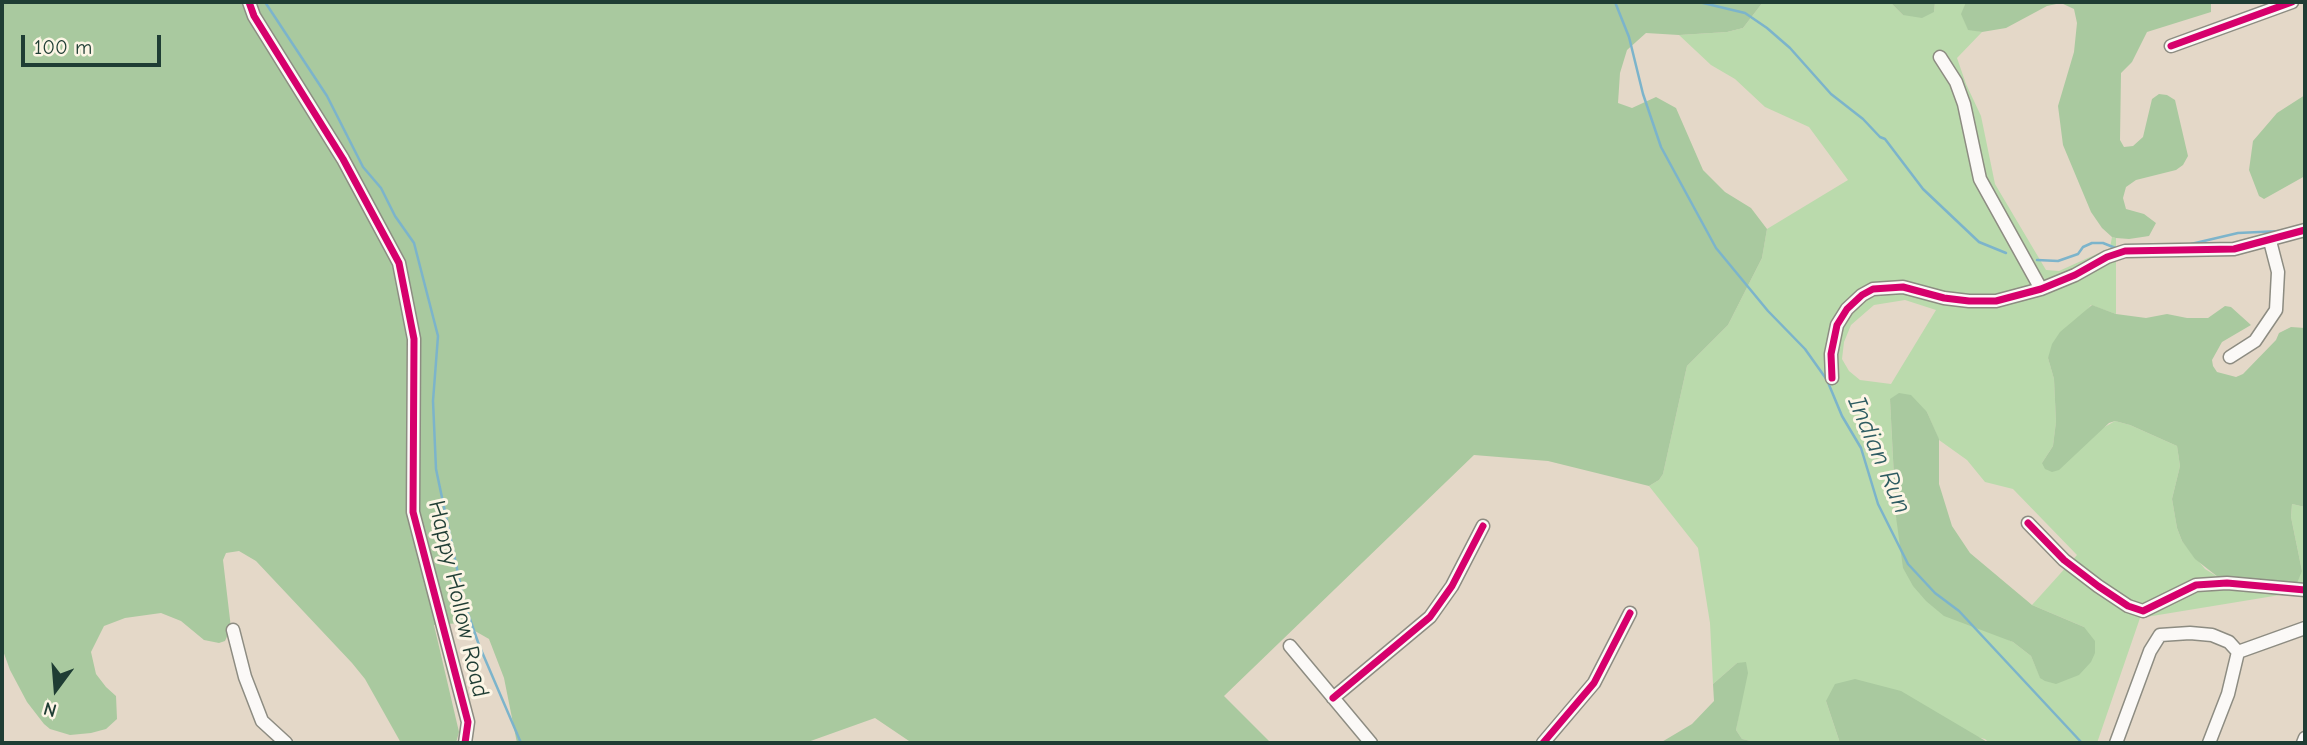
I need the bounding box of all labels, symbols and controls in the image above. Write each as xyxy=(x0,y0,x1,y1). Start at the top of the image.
scale bar xyxy=(24,21,164,65)
text: 100 m xyxy=(34,35,92,59)
water label: Indian Run xyxy=(1840,392,1918,518)
street label: Happy Hollow Road xyxy=(421,498,495,700)
north arrow xyxy=(21,654,91,724)
text: N xyxy=(41,697,59,721)

